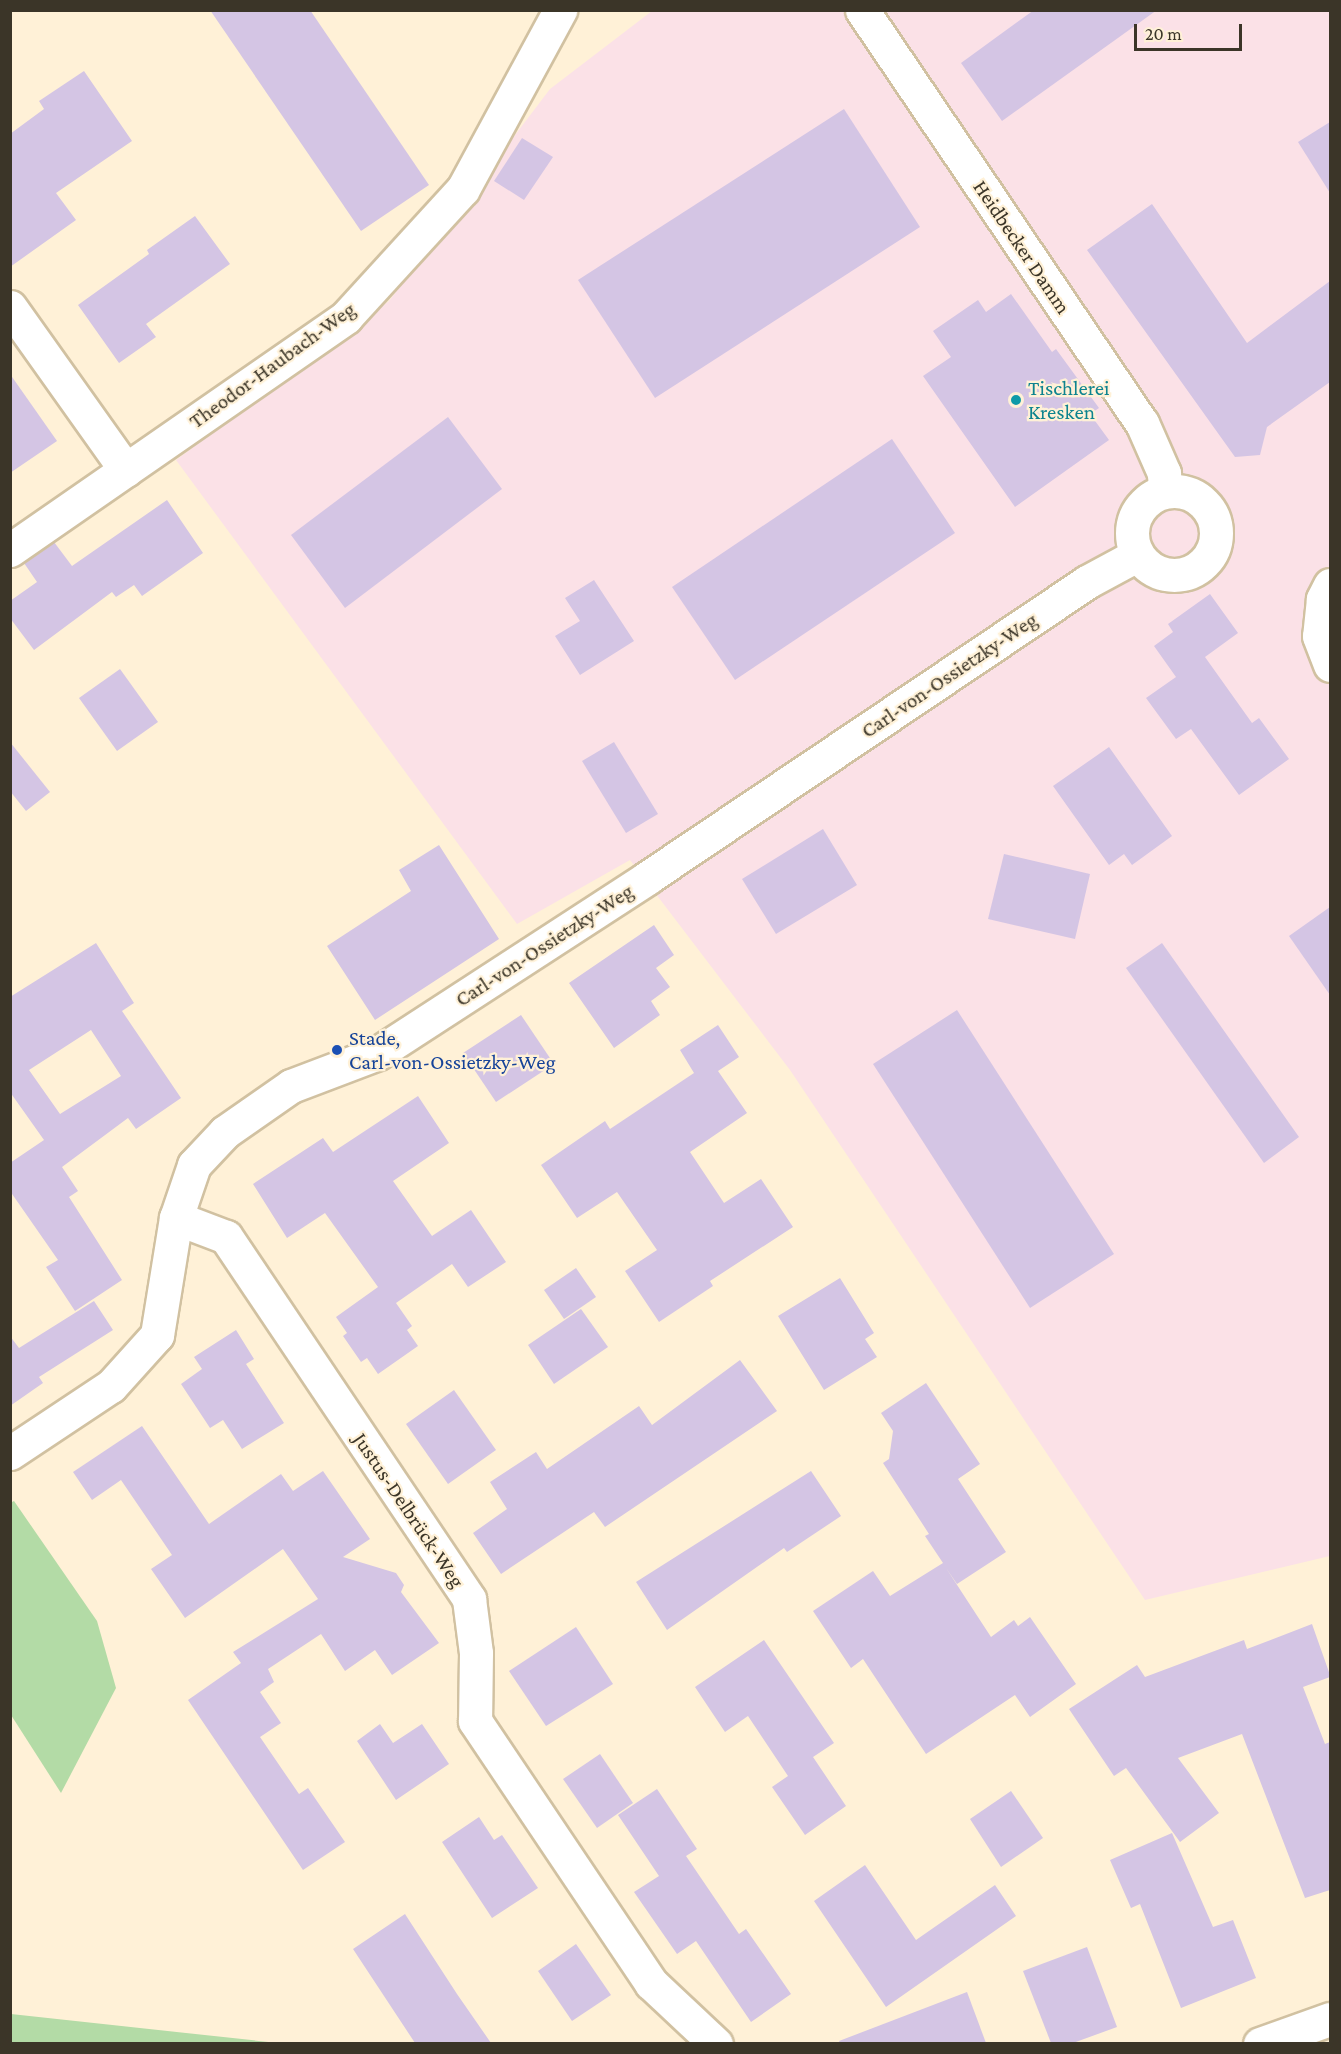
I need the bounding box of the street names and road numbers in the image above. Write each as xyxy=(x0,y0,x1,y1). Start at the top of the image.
street label: Heidbecker Damm xyxy=(968,175,1076,319)
street label: Theodor-Haubach-Weg xyxy=(184,296,360,434)
street label: Carl-von-Ossietzky-Weg xyxy=(856,607,1042,743)
street label: Carl-von-Ossietzky-Weg xyxy=(451,878,637,1012)
street label: Justus-Delbrück-Weg xyxy=(348,1428,470,1592)

